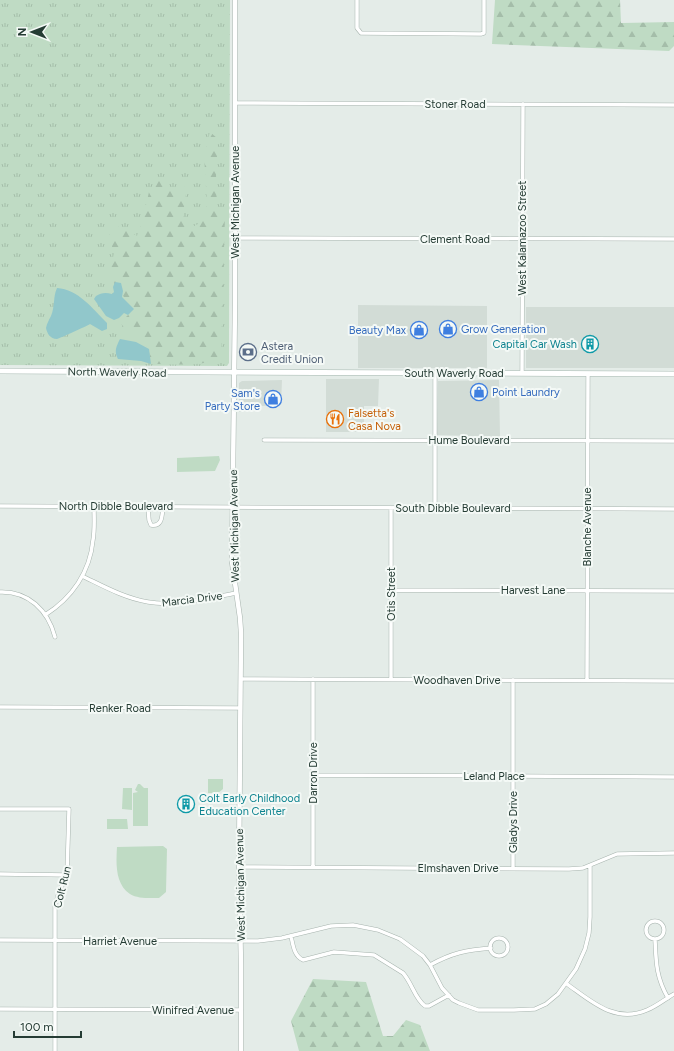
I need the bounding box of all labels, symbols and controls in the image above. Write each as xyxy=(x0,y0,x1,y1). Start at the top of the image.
north arrow xyxy=(12,12,52,52)
text: N xyxy=(16,28,29,36)
street label: Stoner Road xyxy=(424,98,486,111)
street label: West Michigan Avenue xyxy=(229,146,242,258)
street label: West Kalamazoo Street xyxy=(516,180,529,296)
street label: Clement Road xyxy=(420,233,490,246)
shop icon: Grow Generation xyxy=(438,319,458,339)
shop icon: Beauty Max xyxy=(409,320,429,340)
place label: Grow Generation xyxy=(461,323,546,336)
place label: Beauty Max xyxy=(349,324,407,337)
building icon: Capital Car Wash xyxy=(580,334,600,354)
place label: Capital Car Wash xyxy=(493,338,577,351)
place label: Astera Credit Union xyxy=(261,340,324,366)
bank icon: Astera Credit Union xyxy=(238,342,258,362)
street label: North Waverly Road xyxy=(67,365,167,380)
street label: South Waverly Road xyxy=(404,367,504,380)
shop icon: Point Laundry xyxy=(469,382,489,402)
place label: Point Laundry xyxy=(492,386,560,399)
place label: Sam's Party Store xyxy=(205,387,260,413)
shop icon: Sam's Party Store xyxy=(263,389,283,409)
place label: Falsetta's Casa Nova xyxy=(348,407,401,433)
restaurant icon: Falsetta's Casa Nova xyxy=(325,409,345,429)
street label: Hume Boulevard xyxy=(428,434,510,447)
street label: West Michigan Avenue xyxy=(227,470,242,582)
street label: Blanche Avenue xyxy=(581,488,594,566)
street label: North Dibble Boulevard xyxy=(59,500,173,513)
street label: South Dibble Boulevard xyxy=(395,502,511,515)
street label: Otis Street xyxy=(385,567,398,621)
street label: Harvest Lane xyxy=(501,584,565,597)
street label: Marcia Drive xyxy=(161,589,223,610)
street label: Woodhaven Drive xyxy=(414,674,500,687)
street label: Renker Road xyxy=(89,702,151,715)
street label: Darron Drive xyxy=(307,742,320,804)
street label: Leland Place xyxy=(463,770,525,783)
street label: Gladys Drive xyxy=(507,791,520,853)
place label: Colt Early Childhood Education Center xyxy=(199,792,300,818)
building icon: Colt Early Childhood Education Center xyxy=(176,794,196,814)
street label: West Michigan Avenue xyxy=(233,829,248,941)
street label: Elmshaven Drive xyxy=(418,862,498,875)
street label: Colt Run xyxy=(51,865,74,909)
street label: Harriet Avenue xyxy=(83,935,157,948)
street label: Winifred Avenue xyxy=(152,1004,234,1017)
scale bar xyxy=(14,1013,81,1039)
text: 100 m xyxy=(20,1020,54,1034)

